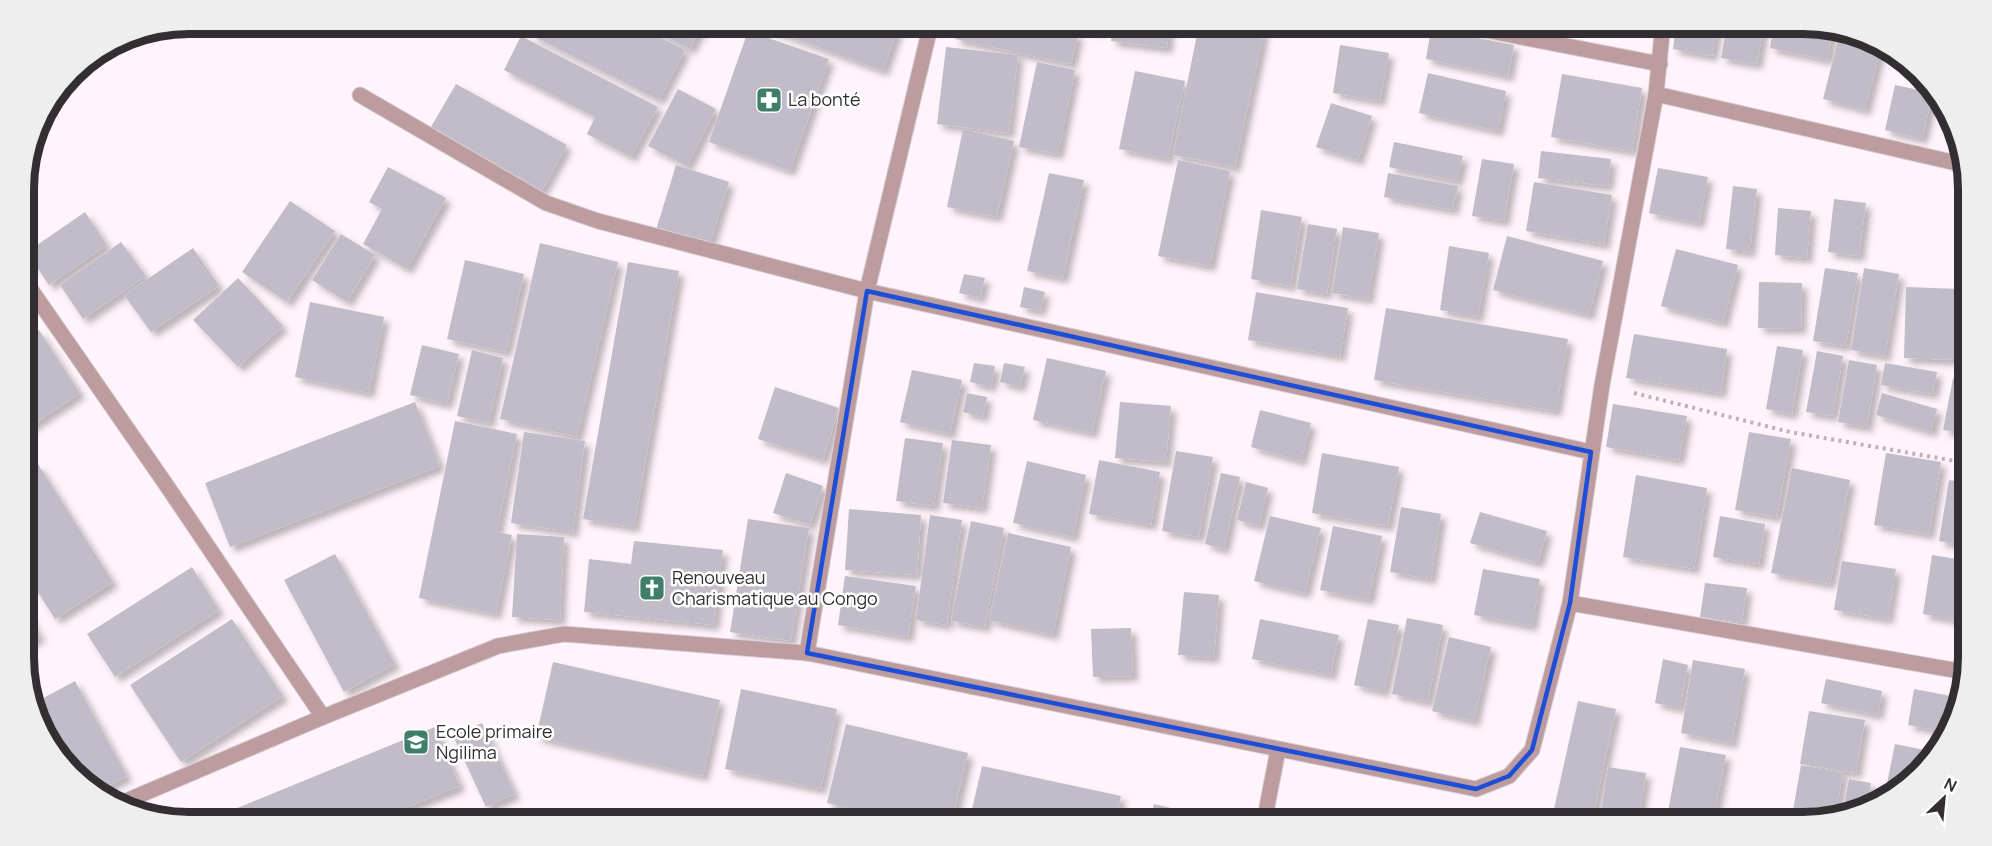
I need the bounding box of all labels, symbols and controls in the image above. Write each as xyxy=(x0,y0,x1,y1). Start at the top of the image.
pharmacy icon: La bonté xyxy=(754,85,784,115)
place label: La bonté xyxy=(788,87,861,111)
place label: Renouveau Charismatique au Congo xyxy=(672,565,878,610)
church icon: Renouveau Charismatique au Congo xyxy=(637,573,667,603)
place label: Ecole primaire Ngilima xyxy=(436,719,553,764)
school or university icon: Ecole primaire Ngilima xyxy=(401,727,431,757)
north arrow xyxy=(1914,768,1974,828)
text: N xyxy=(1941,772,1961,797)

